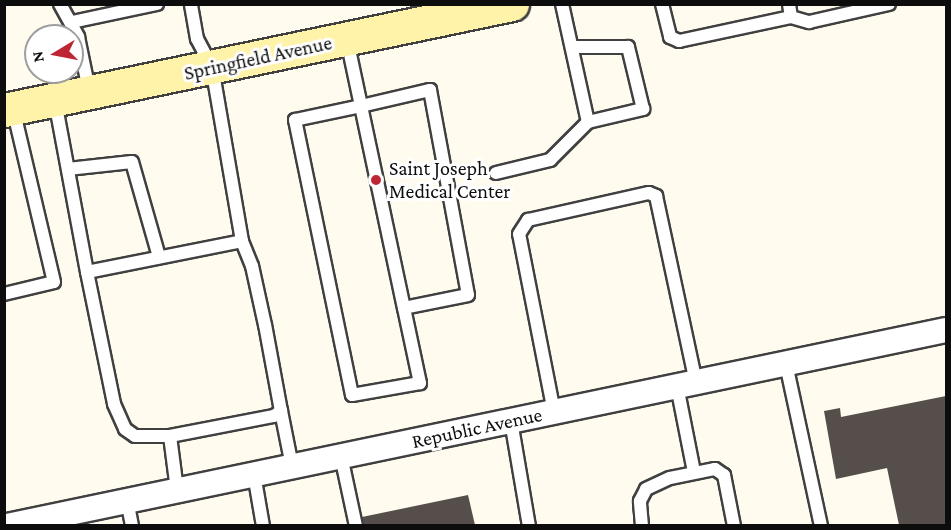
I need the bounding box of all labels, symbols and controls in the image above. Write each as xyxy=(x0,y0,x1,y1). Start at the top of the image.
north arrow xyxy=(24,24,84,84)
street label: Springfield Avenue xyxy=(182,31,334,85)
text: N xyxy=(28,50,47,64)
place label: Saint Joseph Medical Center xyxy=(389,156,510,203)
marker: Saint Joseph Medical Center xyxy=(367,171,385,189)
street label: Republic Avenue xyxy=(410,402,544,454)

